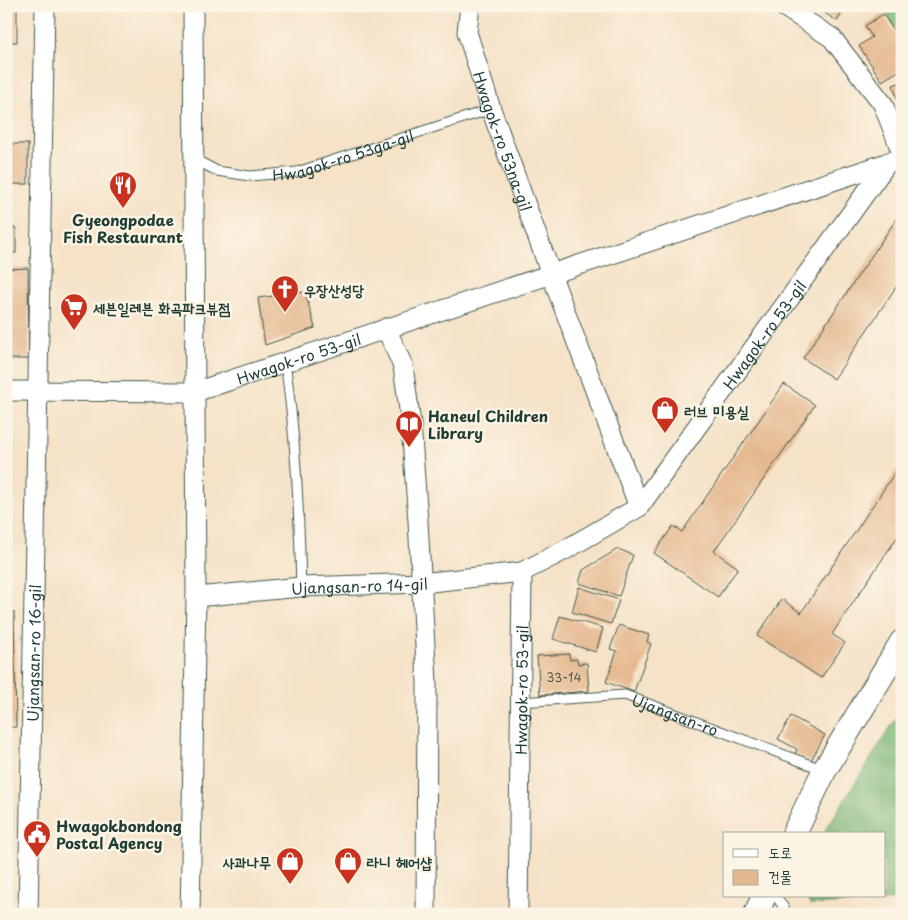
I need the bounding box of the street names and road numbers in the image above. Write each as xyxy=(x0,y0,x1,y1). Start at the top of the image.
street label: Hwagok-ro 53na-gil xyxy=(468,68,539,214)
street label: Hwagok-ro 53ga-gil xyxy=(271,123,417,186)
street label: Hwagok-ro 53-gil xyxy=(716,275,811,394)
street label: Hwagok-ro 53-gil xyxy=(233,326,364,389)
street label: Ujangsan-ro 14-gil xyxy=(290,571,429,599)
street label: Ujangsan-ro 16-gil xyxy=(20,584,46,722)
street label: Hwagok-ro 53-gil xyxy=(508,625,533,755)
street label: Ujangsan-ro xyxy=(629,687,722,741)

